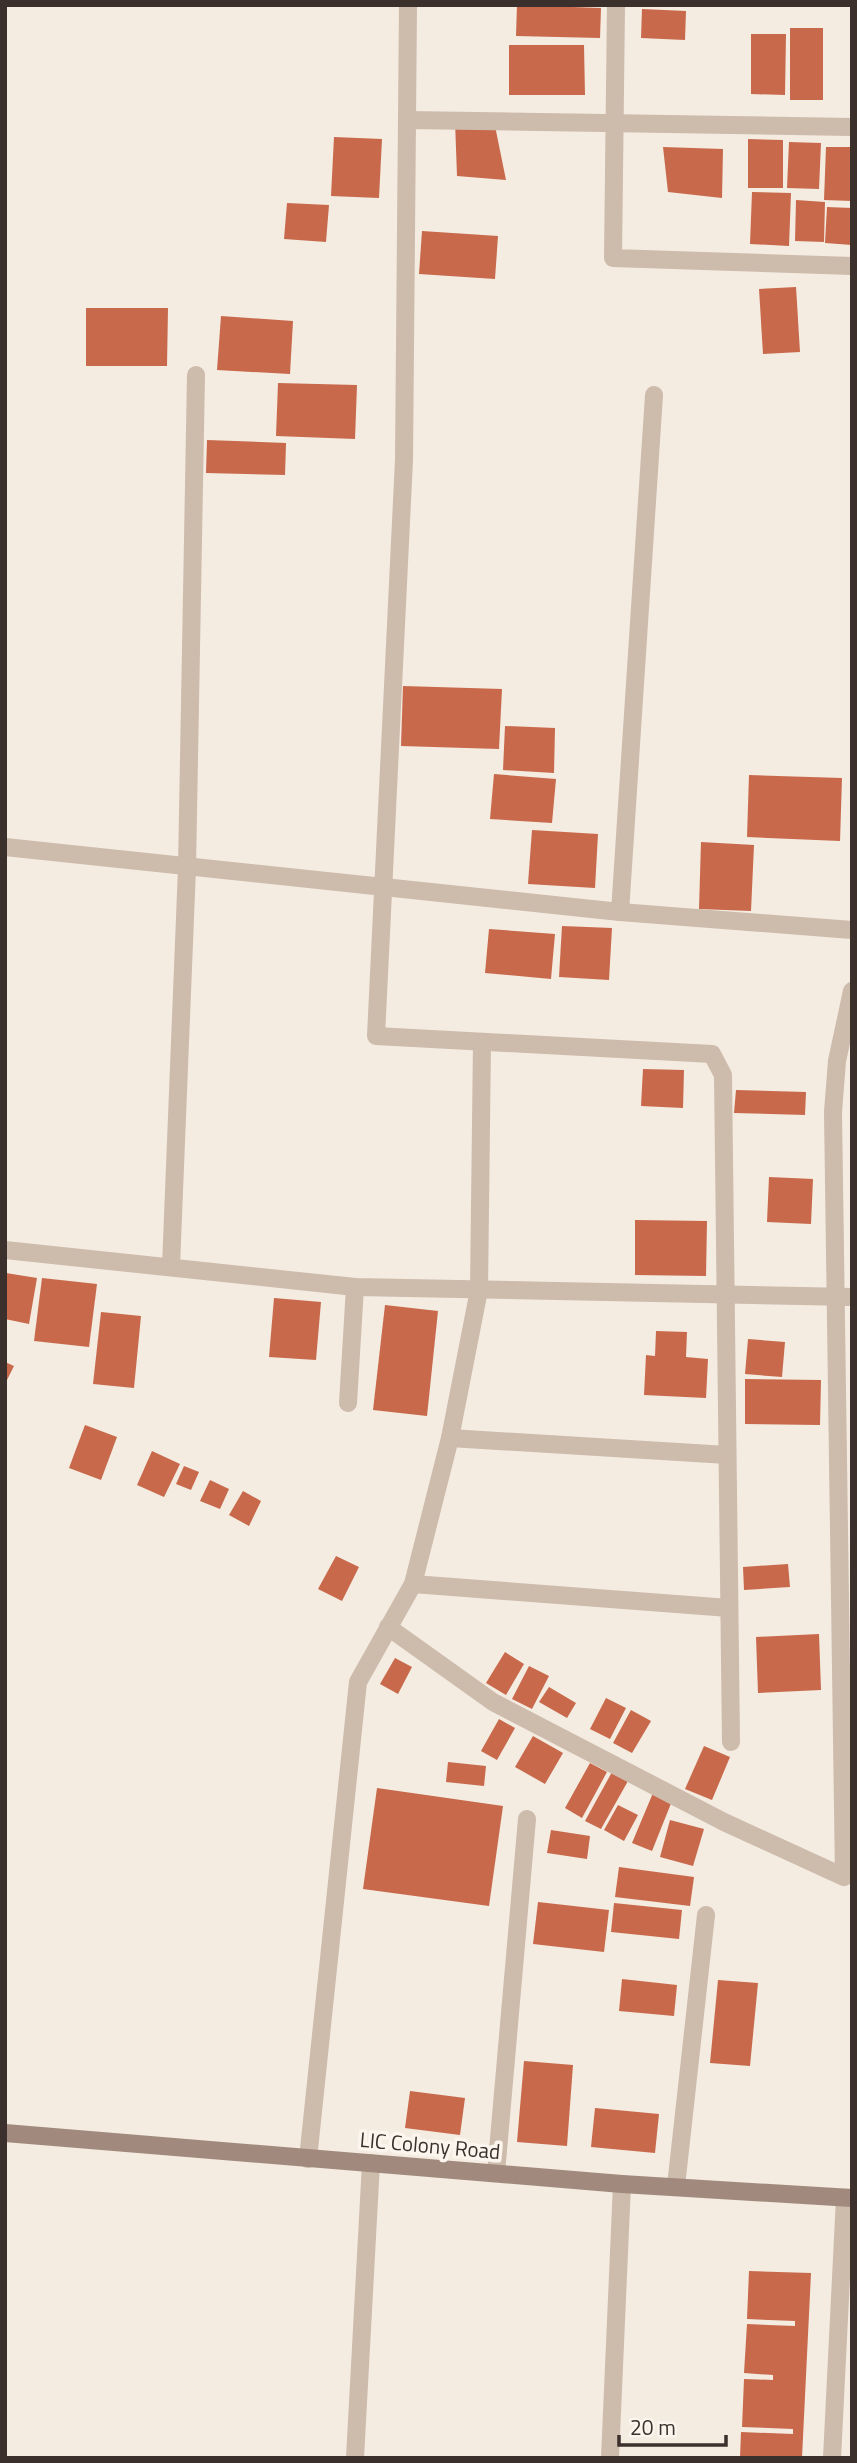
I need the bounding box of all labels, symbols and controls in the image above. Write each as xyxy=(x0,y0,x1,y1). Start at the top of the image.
street label: LIC Colony Road xyxy=(358,2123,502,2167)
scale bar xyxy=(619,2404,726,2448)
text: 20 m xyxy=(630,2411,676,2443)

